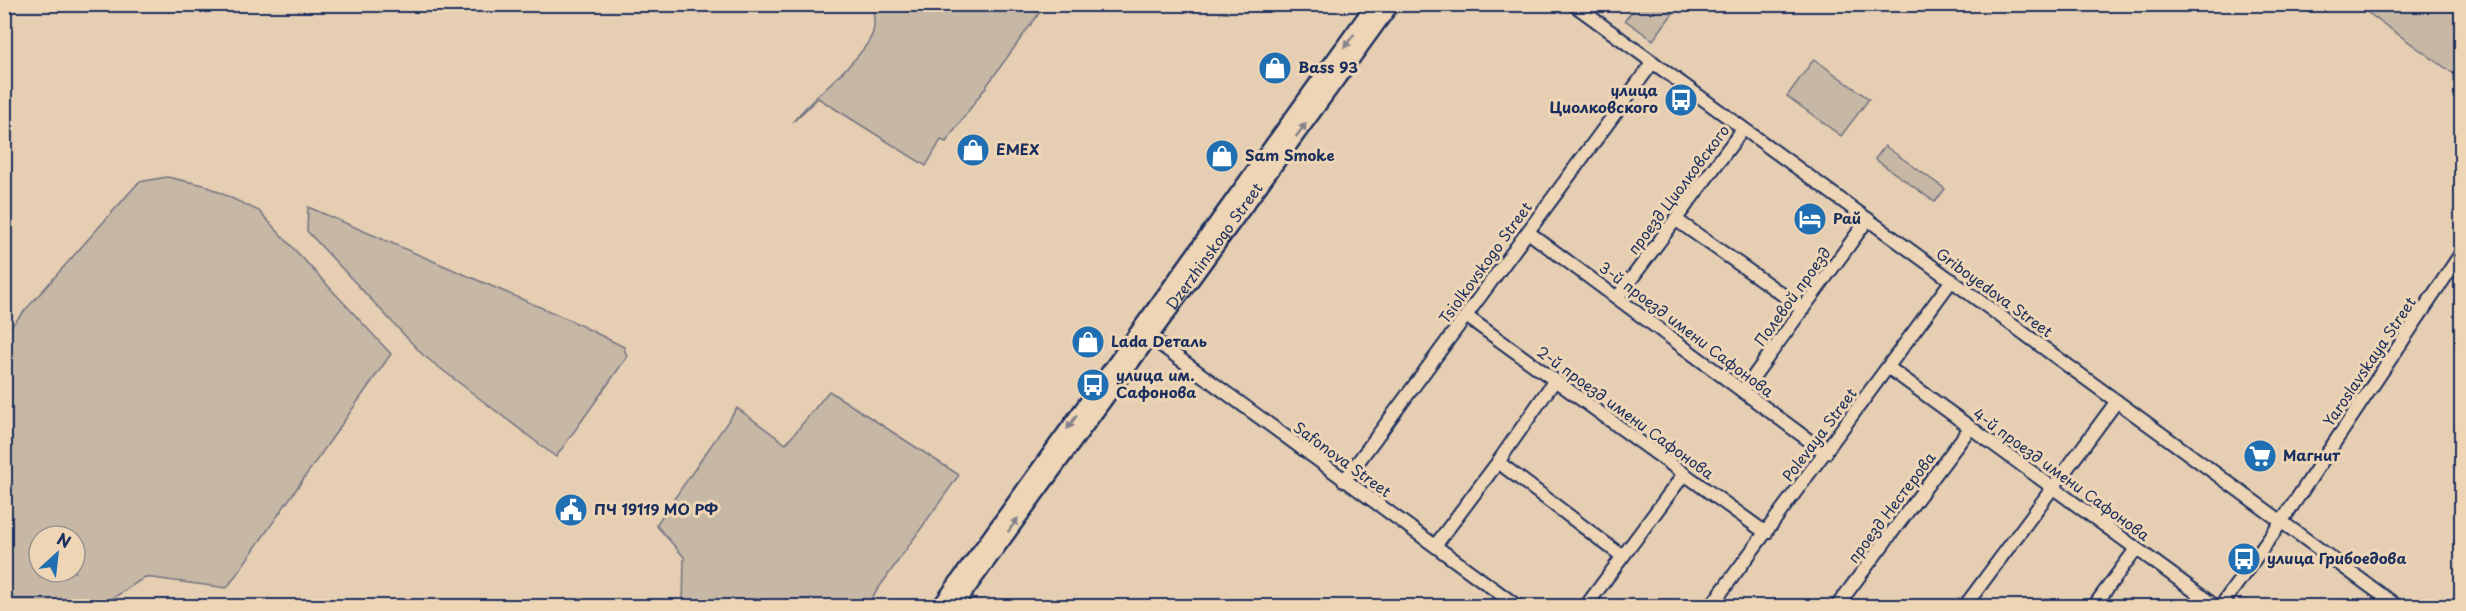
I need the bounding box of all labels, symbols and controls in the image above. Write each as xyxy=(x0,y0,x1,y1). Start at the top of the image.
one-way arrow xyxy=(1343,33,1355,49)
shop icon: Bass 93 xyxy=(1257,50,1293,86)
place label: Bass 93 xyxy=(1298,55,1358,78)
place label: улица Циолковского xyxy=(1549,78,1659,118)
bus stop icon: улица Циолковского xyxy=(1663,82,1699,118)
street label: проезд Циолковского xyxy=(1621,119,1734,259)
one-way arrow xyxy=(1294,122,1306,137)
shop icon: EMEX xyxy=(955,132,991,168)
place label: EMEX xyxy=(996,137,1040,160)
shop icon: Sam Smoke xyxy=(1204,138,1240,174)
place label: Sam Smoke xyxy=(1245,143,1335,166)
street label: Dzerzhinskogo Street xyxy=(1160,177,1268,314)
street label: Tsiolkovskogo Street xyxy=(1433,197,1537,328)
hotel icon: Рай xyxy=(1792,201,1828,237)
place label: Рай xyxy=(1833,206,1861,229)
street label: Griboyedova Street xyxy=(1932,241,2058,342)
street label: Полевой проезд xyxy=(1748,242,1836,350)
street label: 3-й проезд имени Сафонова xyxy=(1595,255,1780,403)
street label: Yaroslavskaya Street xyxy=(2317,292,2421,431)
shop icon: Lada Dеталь xyxy=(1070,324,1106,360)
place label: Lada Dеталь xyxy=(1111,329,1207,352)
street label: 2-й проезд имени Сафонова xyxy=(1533,340,1720,484)
place label: улица им. Сафонова xyxy=(1116,363,1196,403)
bus stop icon: улица им. Сафонова xyxy=(1075,367,1111,403)
street label: Polevaya Street xyxy=(1776,382,1862,486)
street label: 4-й проезд имени Сафонова xyxy=(1969,402,2155,546)
one-way arrow xyxy=(1066,414,1078,430)
street label: Safonova Street xyxy=(1289,415,1397,502)
supermarket icon: Магнит xyxy=(2242,438,2278,474)
place label: Магнит xyxy=(2283,443,2341,466)
street label: проезд Нестерова xyxy=(1841,446,1941,567)
public building icon: ПЧ 19119 МО РФ xyxy=(553,492,589,528)
place label: ПЧ 19119 МО РФ xyxy=(594,497,718,520)
one-way arrow xyxy=(1007,518,1019,534)
north arrow xyxy=(27,524,87,584)
text: N xyxy=(53,526,75,553)
bus stop icon: улица Грибоедова xyxy=(2226,541,2262,577)
place label: улица Грибоедова xyxy=(2267,546,2407,569)

